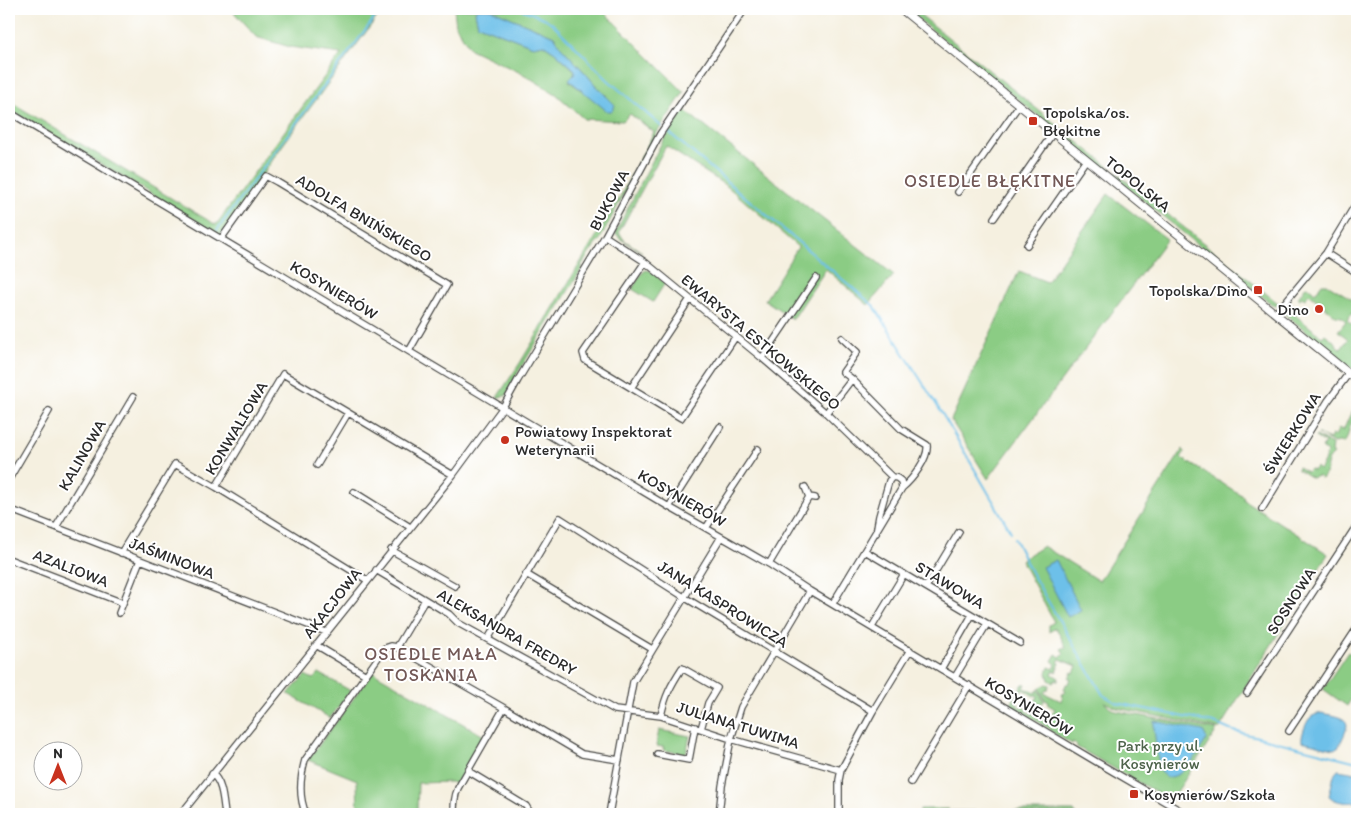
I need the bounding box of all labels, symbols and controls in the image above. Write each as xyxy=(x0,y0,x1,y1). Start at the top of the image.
place label: Topolska/os. Błękitne xyxy=(1043,103,1130,140)
marker: Topolska/os. Błękitne xyxy=(1027,115,1039,127)
street label: TOPOLSKA xyxy=(1102,152,1174,216)
street label: BUKOWA xyxy=(585,166,633,234)
street label: ADOLFA BNIŃSKIEGO xyxy=(293,170,435,266)
district label: OSIEDLE BŁĘKITNE xyxy=(904,170,1076,192)
street label: KOSYNIERÓW xyxy=(287,256,381,324)
street label: EWARYSTA ESTKOWSKIEGO xyxy=(678,270,844,414)
place label: Topolska/Dino xyxy=(1149,281,1248,300)
marker: Topolska/Dino xyxy=(1252,284,1264,296)
place label: Dino xyxy=(1277,300,1309,319)
marker: Dino xyxy=(1313,303,1325,315)
street label: KONWALIOWA xyxy=(201,378,271,478)
street label: ŚWIERKOWA xyxy=(1259,388,1325,478)
street label: KALINOWA xyxy=(54,416,110,494)
place label: Powiatowy Inspektorat Weterynarii xyxy=(515,422,672,459)
marker: Powiatowy Inspektorat Weterynarii xyxy=(499,434,511,446)
street label: KOSYNIERÓW xyxy=(635,465,730,531)
street label: JAŚMINOWA xyxy=(127,533,217,583)
street label: AZALIOWA xyxy=(31,545,111,591)
street label: JANA KASPROWICZA xyxy=(654,556,792,652)
street label: STAWOWA xyxy=(912,557,988,613)
street label: AKACJOWA xyxy=(299,564,365,642)
street label: SOSNOWA xyxy=(1262,564,1320,638)
street label: ALEKSANDRA FREDRY xyxy=(434,584,580,680)
district label: OSIEDLE MAŁA TOSKANIA xyxy=(364,643,498,686)
street label: KOSYNIERÓW xyxy=(982,672,1076,740)
street label: JULIANA TUWIMA xyxy=(674,697,802,753)
park label: Park przy ul. Kosynierów xyxy=(1117,736,1203,773)
north arrow xyxy=(32,740,82,790)
text: N xyxy=(53,745,63,762)
place label: Kosynierów/Szkoła xyxy=(1144,785,1275,804)
marker: Kosynierów/Szkoła xyxy=(1128,788,1140,800)

